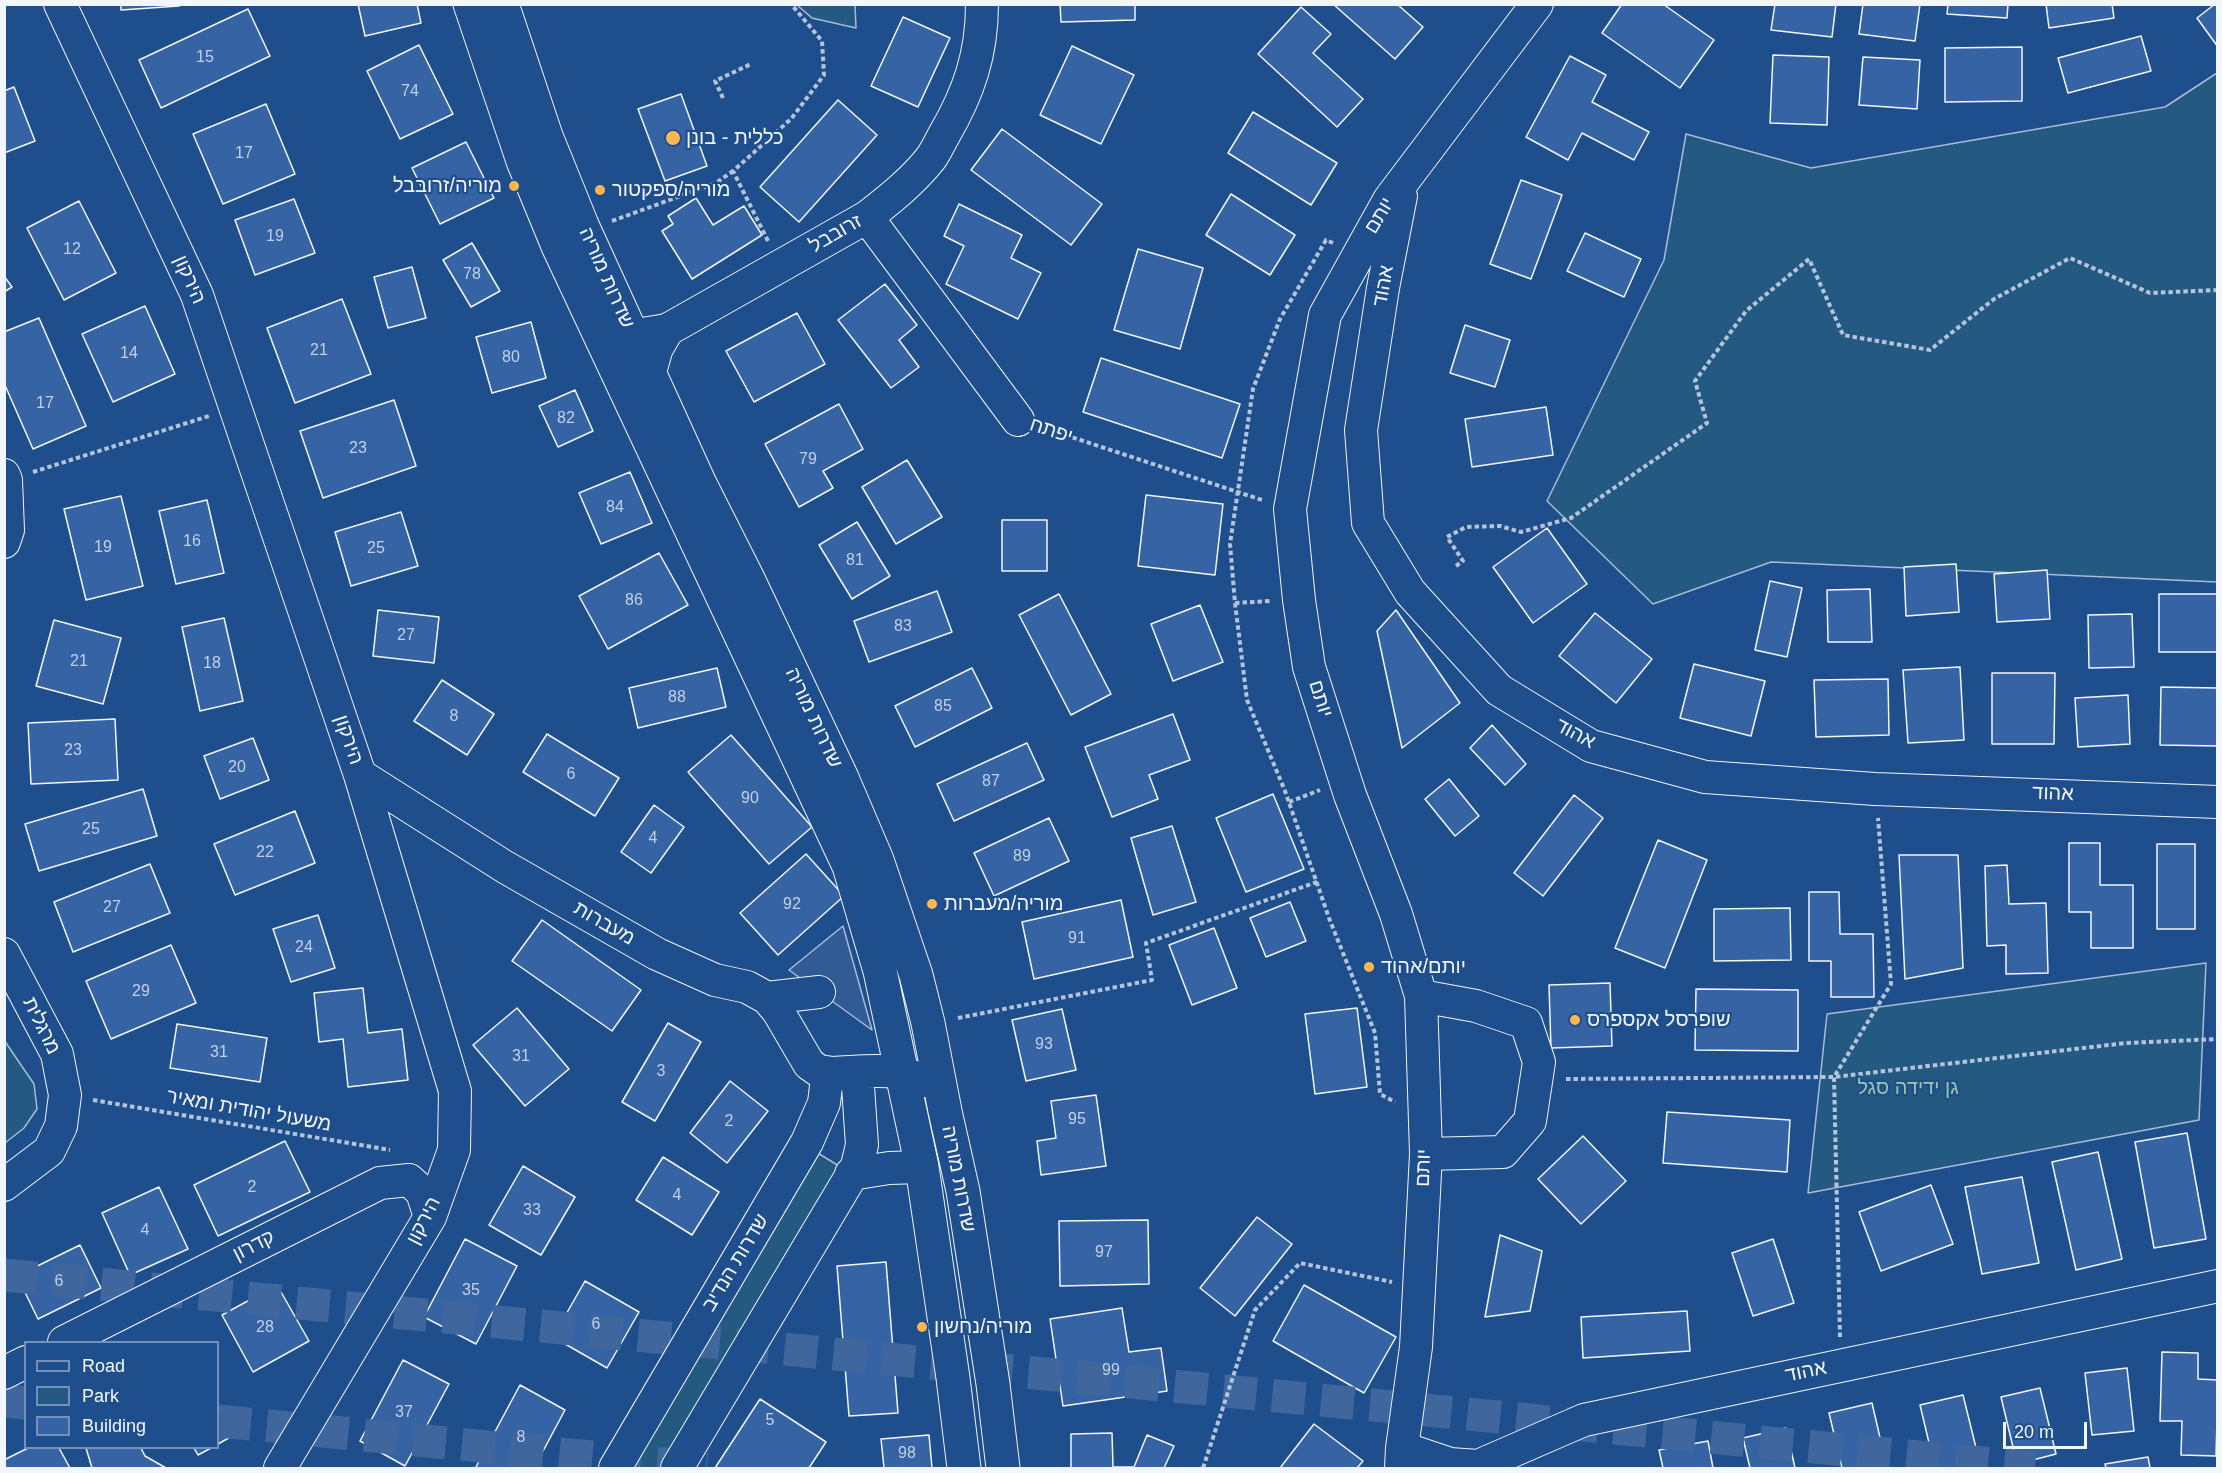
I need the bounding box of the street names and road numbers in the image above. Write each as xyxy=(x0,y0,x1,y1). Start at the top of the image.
street label: יותם xyxy=(1360,194,1400,238)
street label: זרובבל xyxy=(806,209,866,259)
street label: שדרות מוריה xyxy=(573,224,639,332)
street label: הירקון xyxy=(168,252,210,308)
street label: אהוד xyxy=(1369,263,1399,309)
street label: יפתח xyxy=(1026,413,1076,449)
street label: שדרות מוריה xyxy=(779,664,847,772)
street label: יותם xyxy=(1303,677,1337,721)
street label: הירקון xyxy=(328,712,368,768)
street label: אהוד xyxy=(1551,714,1599,754)
street label: אהוד xyxy=(2032,781,2074,807)
street label: מעברות xyxy=(569,897,639,951)
street label: מרגלית xyxy=(17,993,65,1059)
street label: משעול יהודית ומאיר xyxy=(165,1085,333,1137)
street label: שדרות מוריה xyxy=(936,1124,980,1234)
street label: יותם xyxy=(1411,1149,1437,1187)
street label: הירקון xyxy=(402,1193,446,1249)
street label: שדרות הנדיב xyxy=(698,1210,774,1316)
street label: קדרון xyxy=(229,1225,279,1267)
street label: אהוד xyxy=(1783,1356,1829,1388)

